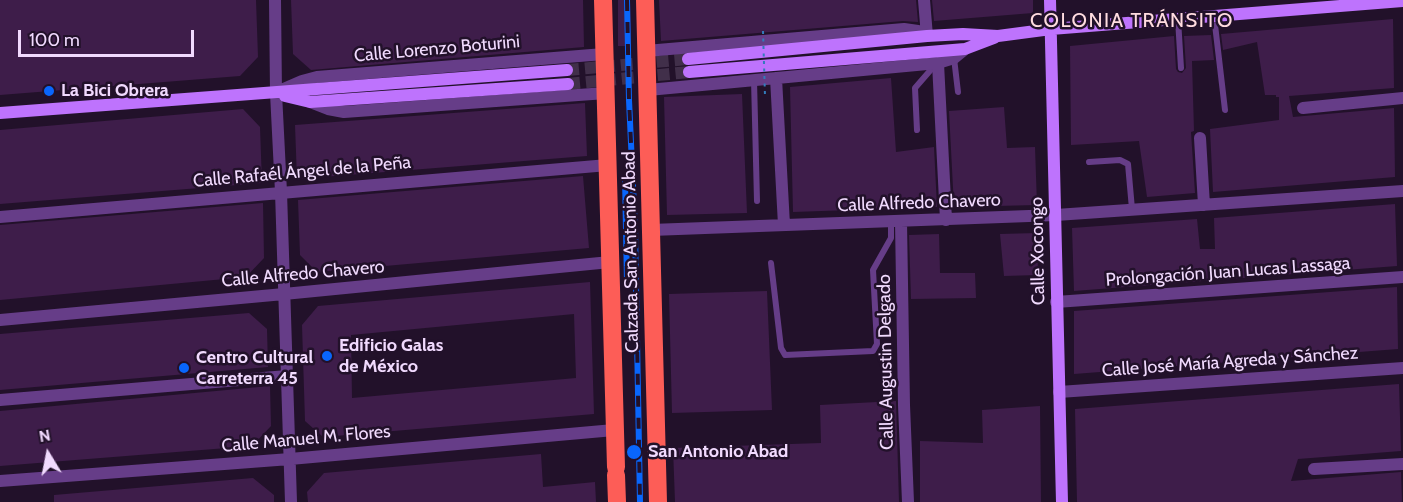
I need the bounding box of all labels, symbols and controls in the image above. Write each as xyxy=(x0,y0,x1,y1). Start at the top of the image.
district label: COLONIA TRÁNSITO xyxy=(1030,9,1234,33)
scale bar xyxy=(21,18,196,56)
text: 100 m xyxy=(29,29,80,51)
street label: Calle Lorenzo Boturini xyxy=(353,31,521,67)
place label: La Bici Obrera xyxy=(61,80,169,102)
marker: La Bici Obrera xyxy=(42,84,56,98)
street label: Calzada San Antonio Abad xyxy=(618,151,644,353)
street label: Calle Rafaél Ángel de la Peña xyxy=(192,152,412,192)
street label: Calle Alfredo Chavero xyxy=(837,189,1001,217)
street label: Calle Xocongo xyxy=(1026,197,1050,305)
street label: Prolongación Juan Lucas Lassaga xyxy=(1105,253,1351,291)
street label: Calle Alfredo Chavero xyxy=(221,256,385,292)
street label: Calle Augustin Delgado xyxy=(874,274,898,450)
place label: Edificio Galas de México xyxy=(339,335,443,378)
street label: Calle José María Agreda y Sánchez xyxy=(1101,342,1359,382)
place label: Centro Cultural Carreterra 45 xyxy=(196,347,313,389)
marker: Edificio Galas de México xyxy=(320,349,334,363)
marker: Centro Cultural Carreterra 45 xyxy=(177,361,191,375)
street label: Calle Manuel M. Flores xyxy=(221,421,391,457)
north arrow xyxy=(18,424,78,484)
text: N xyxy=(38,425,52,446)
place label: San Antonio Abad xyxy=(648,441,788,463)
marker: San Antonio Abad xyxy=(625,443,643,461)

